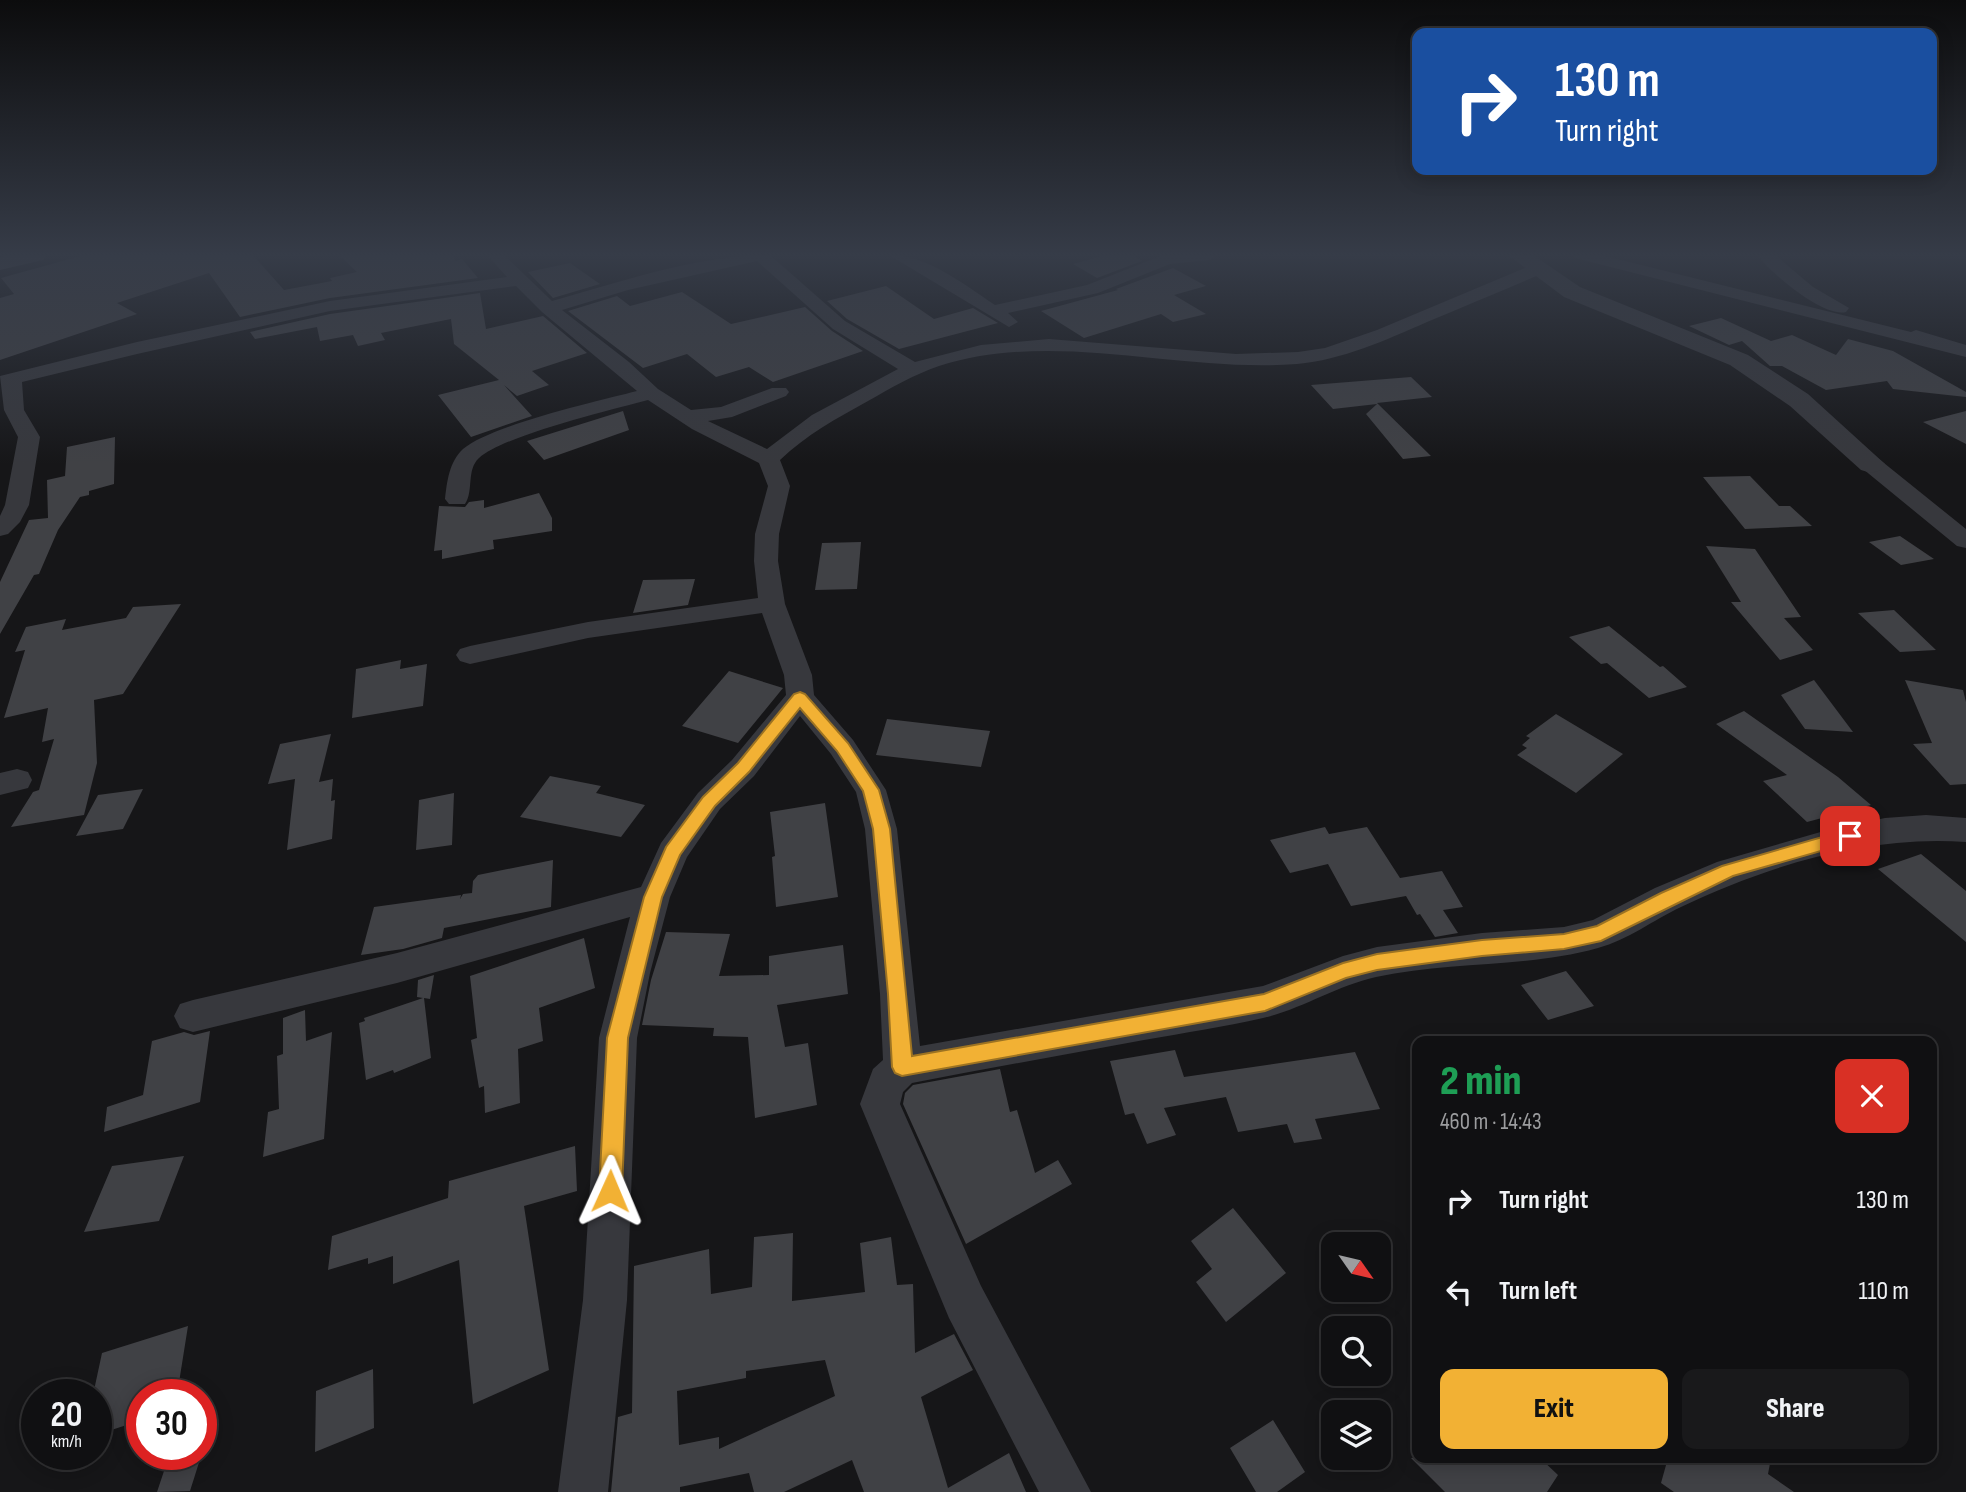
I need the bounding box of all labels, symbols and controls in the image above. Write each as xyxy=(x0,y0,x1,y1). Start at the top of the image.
text: 130 m xyxy=(1555,52,1660,111)
icon: right xyxy=(1440,56,1531,147)
text: Turn right xyxy=(1555,112,1659,151)
pin xyxy=(1820,806,1880,866)
icon: arrive xyxy=(1831,817,1869,855)
text: 2 min xyxy=(1440,1056,1521,1107)
button: close xyxy=(1835,1059,1909,1133)
text: 460 m · 14:43 xyxy=(1440,1108,1542,1136)
position arrow xyxy=(573,1154,647,1228)
icon: right xyxy=(1440,1182,1478,1220)
text: Turn right xyxy=(1499,1185,1588,1216)
text: 130 m xyxy=(1857,1185,1909,1216)
north arrow xyxy=(1321,1232,1391,1302)
map controls xyxy=(1321,1232,1391,1470)
icon: left xyxy=(1440,1273,1478,1311)
text: Turn left xyxy=(1499,1276,1577,1307)
text: 110 m xyxy=(1858,1276,1909,1307)
button: search xyxy=(1321,1316,1391,1386)
button: Exit xyxy=(1440,1369,1668,1449)
button: Share xyxy=(1682,1369,1909,1449)
speed limit sign: 30 xyxy=(126,1379,217,1470)
text: 20 xyxy=(51,1394,83,1437)
button: layers xyxy=(1321,1400,1391,1470)
text: km/h xyxy=(51,1431,82,1452)

